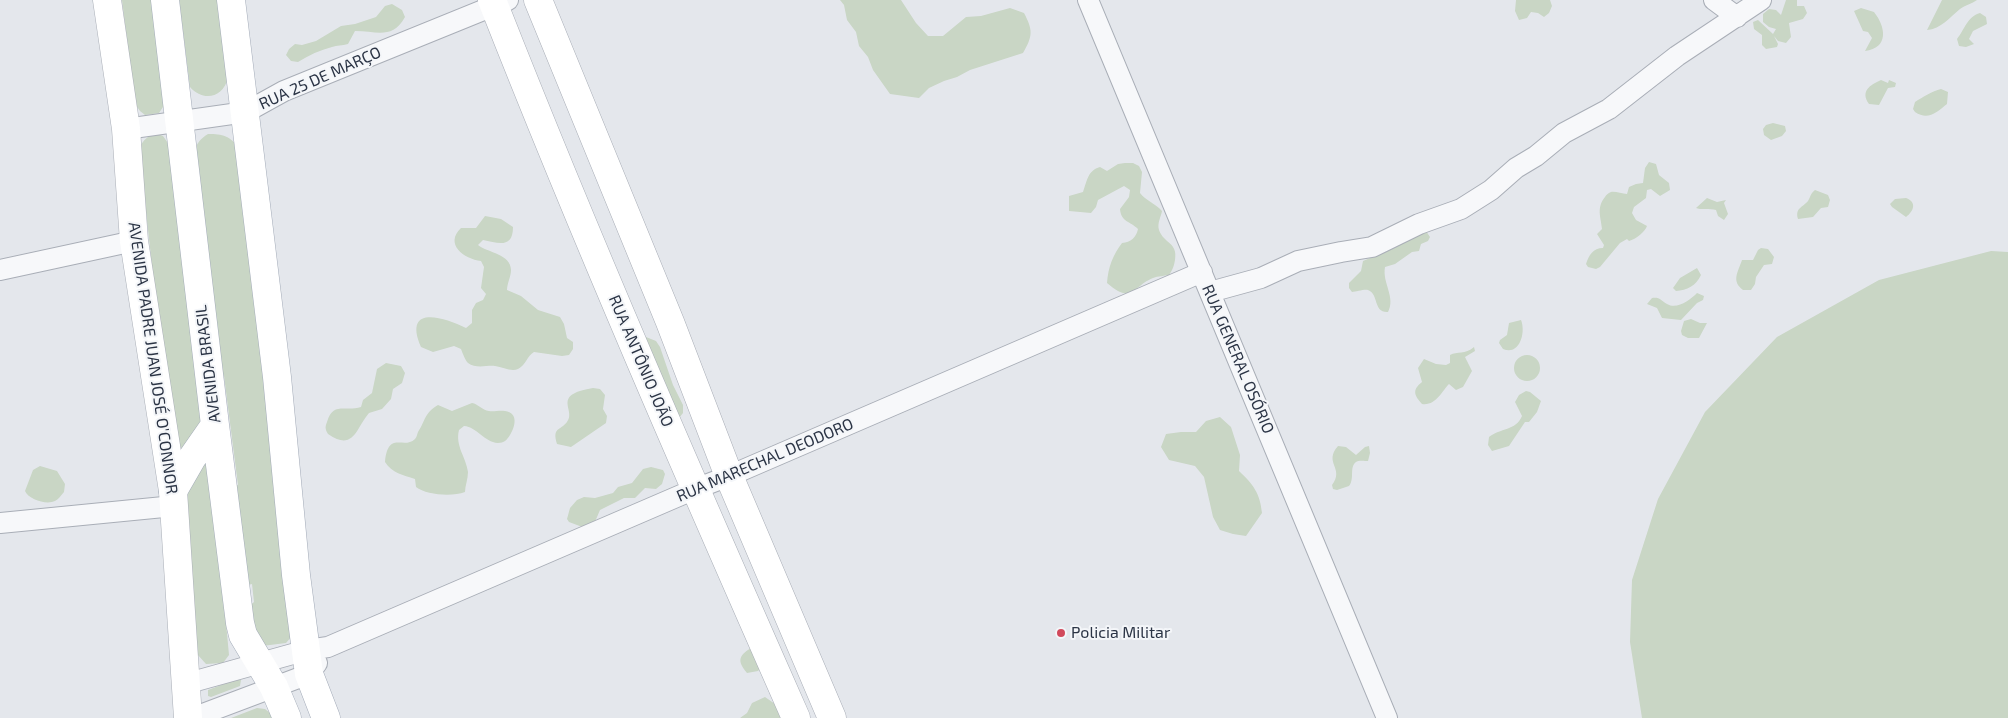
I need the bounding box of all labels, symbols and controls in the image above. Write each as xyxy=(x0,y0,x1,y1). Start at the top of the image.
street label: RUA 25 DE MARÇO xyxy=(256,42,384,114)
street label: AVENIDA PADRE JUAN JOSÉ O'CONNOR xyxy=(124,221,182,495)
street label: RUA GENERAL OSÓRIO xyxy=(1198,282,1278,436)
street label: RUA ANTÔNIO JOÃO xyxy=(605,292,677,430)
street label: AVENIDA BRASIL xyxy=(191,304,225,424)
street label: RUA MARECHAL DEODORO xyxy=(674,414,856,506)
place label: Policia Militar xyxy=(1071,623,1170,643)
marker: Policia Militar xyxy=(1055,627,1067,639)

